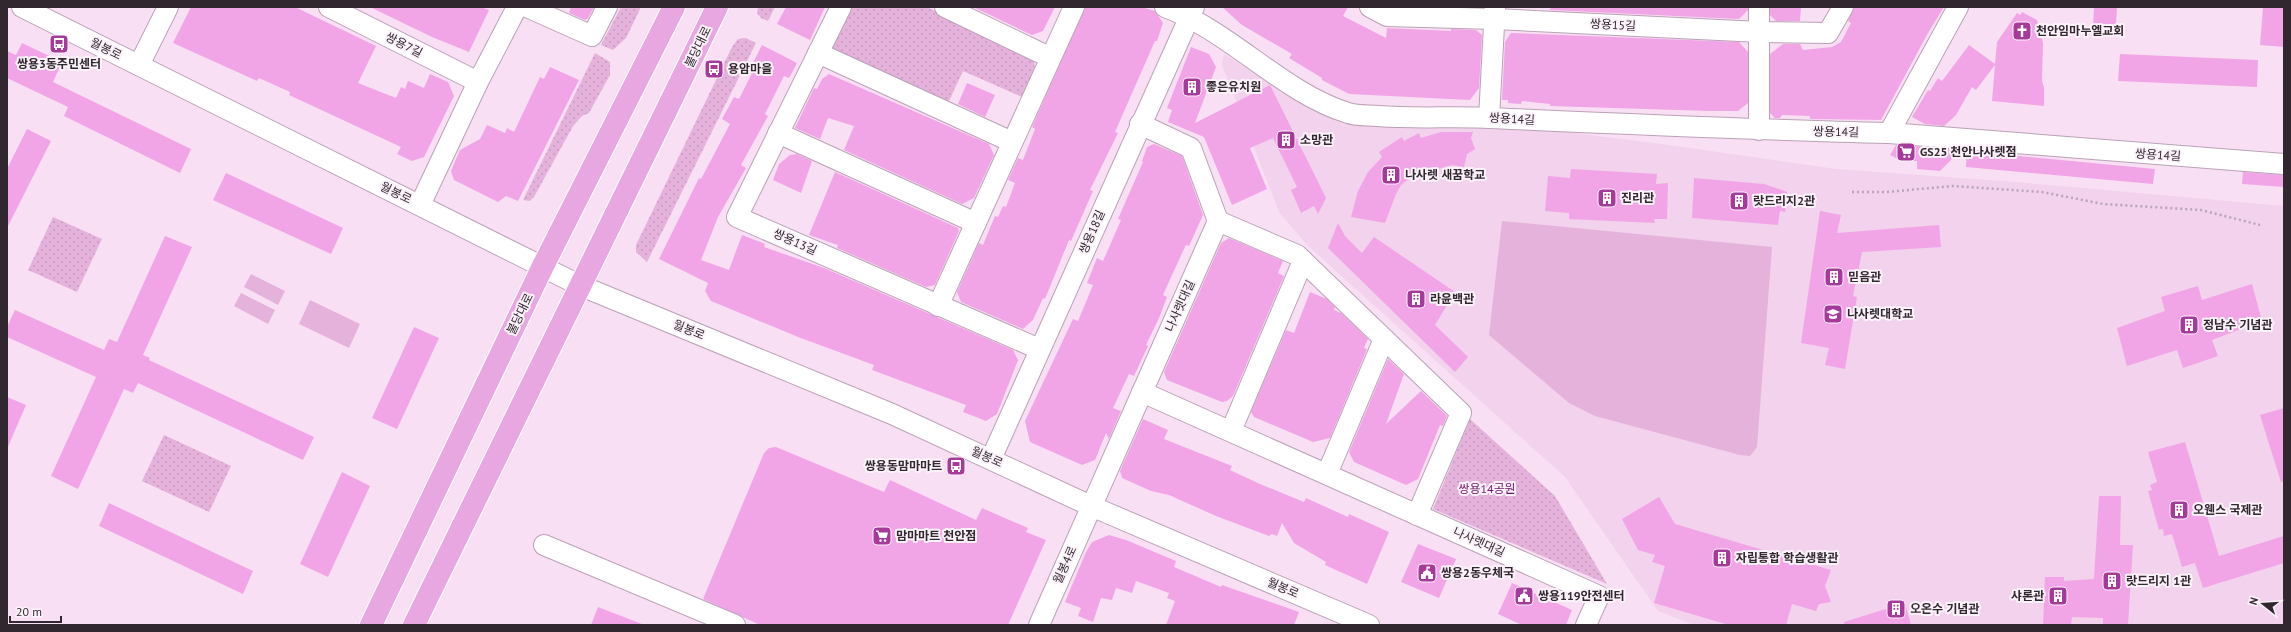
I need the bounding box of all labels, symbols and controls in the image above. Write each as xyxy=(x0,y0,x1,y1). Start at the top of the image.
street label: 쌍용15길 xyxy=(1590,16,1636,33)
church icon: 천안임마누엘교회 xyxy=(2011,20,2033,42)
place label: 천안임마누엘교회 xyxy=(2036,23,2124,38)
street label: 불당대로 xyxy=(681,24,714,70)
street label: 쌍용7길 xyxy=(383,29,425,60)
bus stop icon: 쌍용3동주민센터 xyxy=(48,33,70,55)
street label: 월봉로 xyxy=(88,35,124,63)
place label: 쌍용3동주민센터 xyxy=(17,56,101,71)
bus stop icon: 용암마을 xyxy=(703,58,725,80)
place label: 용암마을 xyxy=(728,61,772,76)
building icon: 좋은유치원 xyxy=(1181,76,1203,98)
place label: 좋은유치원 xyxy=(1206,79,1261,94)
street label: 쌍용14길 xyxy=(1489,110,1535,127)
street label: 쌍용14길 xyxy=(1813,124,1859,139)
building icon: 소망관 xyxy=(1275,129,1297,151)
place label: 소망관 xyxy=(1300,132,1333,147)
supermarket icon: GS25 천안나사렛점 xyxy=(1895,141,1917,163)
place label: GS25 천안나사렛점 xyxy=(1920,144,2017,159)
street label: 쌍용14길 xyxy=(2134,145,2182,164)
building icon: 나사렛 새꿈학교 xyxy=(1380,164,1402,186)
place label: 나사렛 새꿈학교 xyxy=(1405,167,1485,182)
street label: 월봉로 xyxy=(378,179,414,207)
building icon: 진리관 xyxy=(1596,187,1618,209)
place label: 진리관 xyxy=(1621,190,1654,205)
building icon: 랏드리지2관 xyxy=(1728,190,1750,212)
place label: 랏드리지2관 xyxy=(1753,193,1815,208)
street label: 쌍용18길 xyxy=(1075,208,1108,256)
street label: 쌍용13길 xyxy=(771,225,819,258)
building icon: 믿음관 xyxy=(1823,266,1845,288)
place label: 믿음관 xyxy=(1848,269,1881,284)
street label: 나사렛대길 xyxy=(1161,278,1198,334)
building icon: 라윤백관 xyxy=(1405,288,1427,310)
street label: 불당대로 xyxy=(503,291,536,337)
place label: 라윤백관 xyxy=(1430,291,1474,306)
school or university icon: 나사렛대학교 xyxy=(1822,303,1844,325)
place label: 나사렛대학교 xyxy=(1847,306,1913,321)
building icon: 정남수 기념관 xyxy=(2178,314,2200,336)
street label: 월봉로 xyxy=(671,316,707,343)
place label: 정남수 기념관 xyxy=(2203,317,2272,332)
street label: 월봉로 xyxy=(969,443,1005,470)
bus stop icon: 쌍용동맘마마트 xyxy=(945,455,967,477)
place label: 쌍용동맘마마트 xyxy=(865,458,942,473)
park label: 쌍용14공원 xyxy=(1458,481,1516,496)
building icon: 오웬스 국제관 xyxy=(2168,499,2190,521)
place label: 오웬스 국제관 xyxy=(2193,502,2262,517)
street label: 나사렛대길 xyxy=(1451,523,1507,560)
supermarket icon: 맘마마트 천안점 xyxy=(871,525,893,547)
place label: 맘마마트 천안점 xyxy=(896,528,976,543)
street label: 월봉4로 xyxy=(1050,544,1079,586)
building icon: 자립통합 학습생활관 xyxy=(1711,547,1733,569)
place label: 자립통합 학습생활관 xyxy=(1736,550,1838,565)
public building icon: 쌍용2동우체국 xyxy=(1416,562,1438,584)
place label: 쌍용2동우체국 xyxy=(1441,565,1514,580)
building icon: 랏드리지 1관 xyxy=(2101,570,2123,592)
place label: 랏드리지 1관 xyxy=(2126,573,2191,588)
street label: 월봉로 xyxy=(1265,574,1301,601)
north arrow xyxy=(2243,584,2283,624)
public building icon: 쌍용119안전센터 xyxy=(1513,585,1535,607)
building icon: 샤론관 xyxy=(2047,585,2069,607)
place label: 쌍용119안전센터 xyxy=(1538,588,1625,603)
place label: 샤론관 xyxy=(2011,588,2044,603)
text: N xyxy=(2246,596,2261,607)
scale bar xyxy=(10,598,61,624)
building icon: 오온수 기념관 xyxy=(1885,598,1907,620)
place label: 오온수 기념관 xyxy=(1910,601,1979,616)
text: 20 m xyxy=(16,604,42,619)

